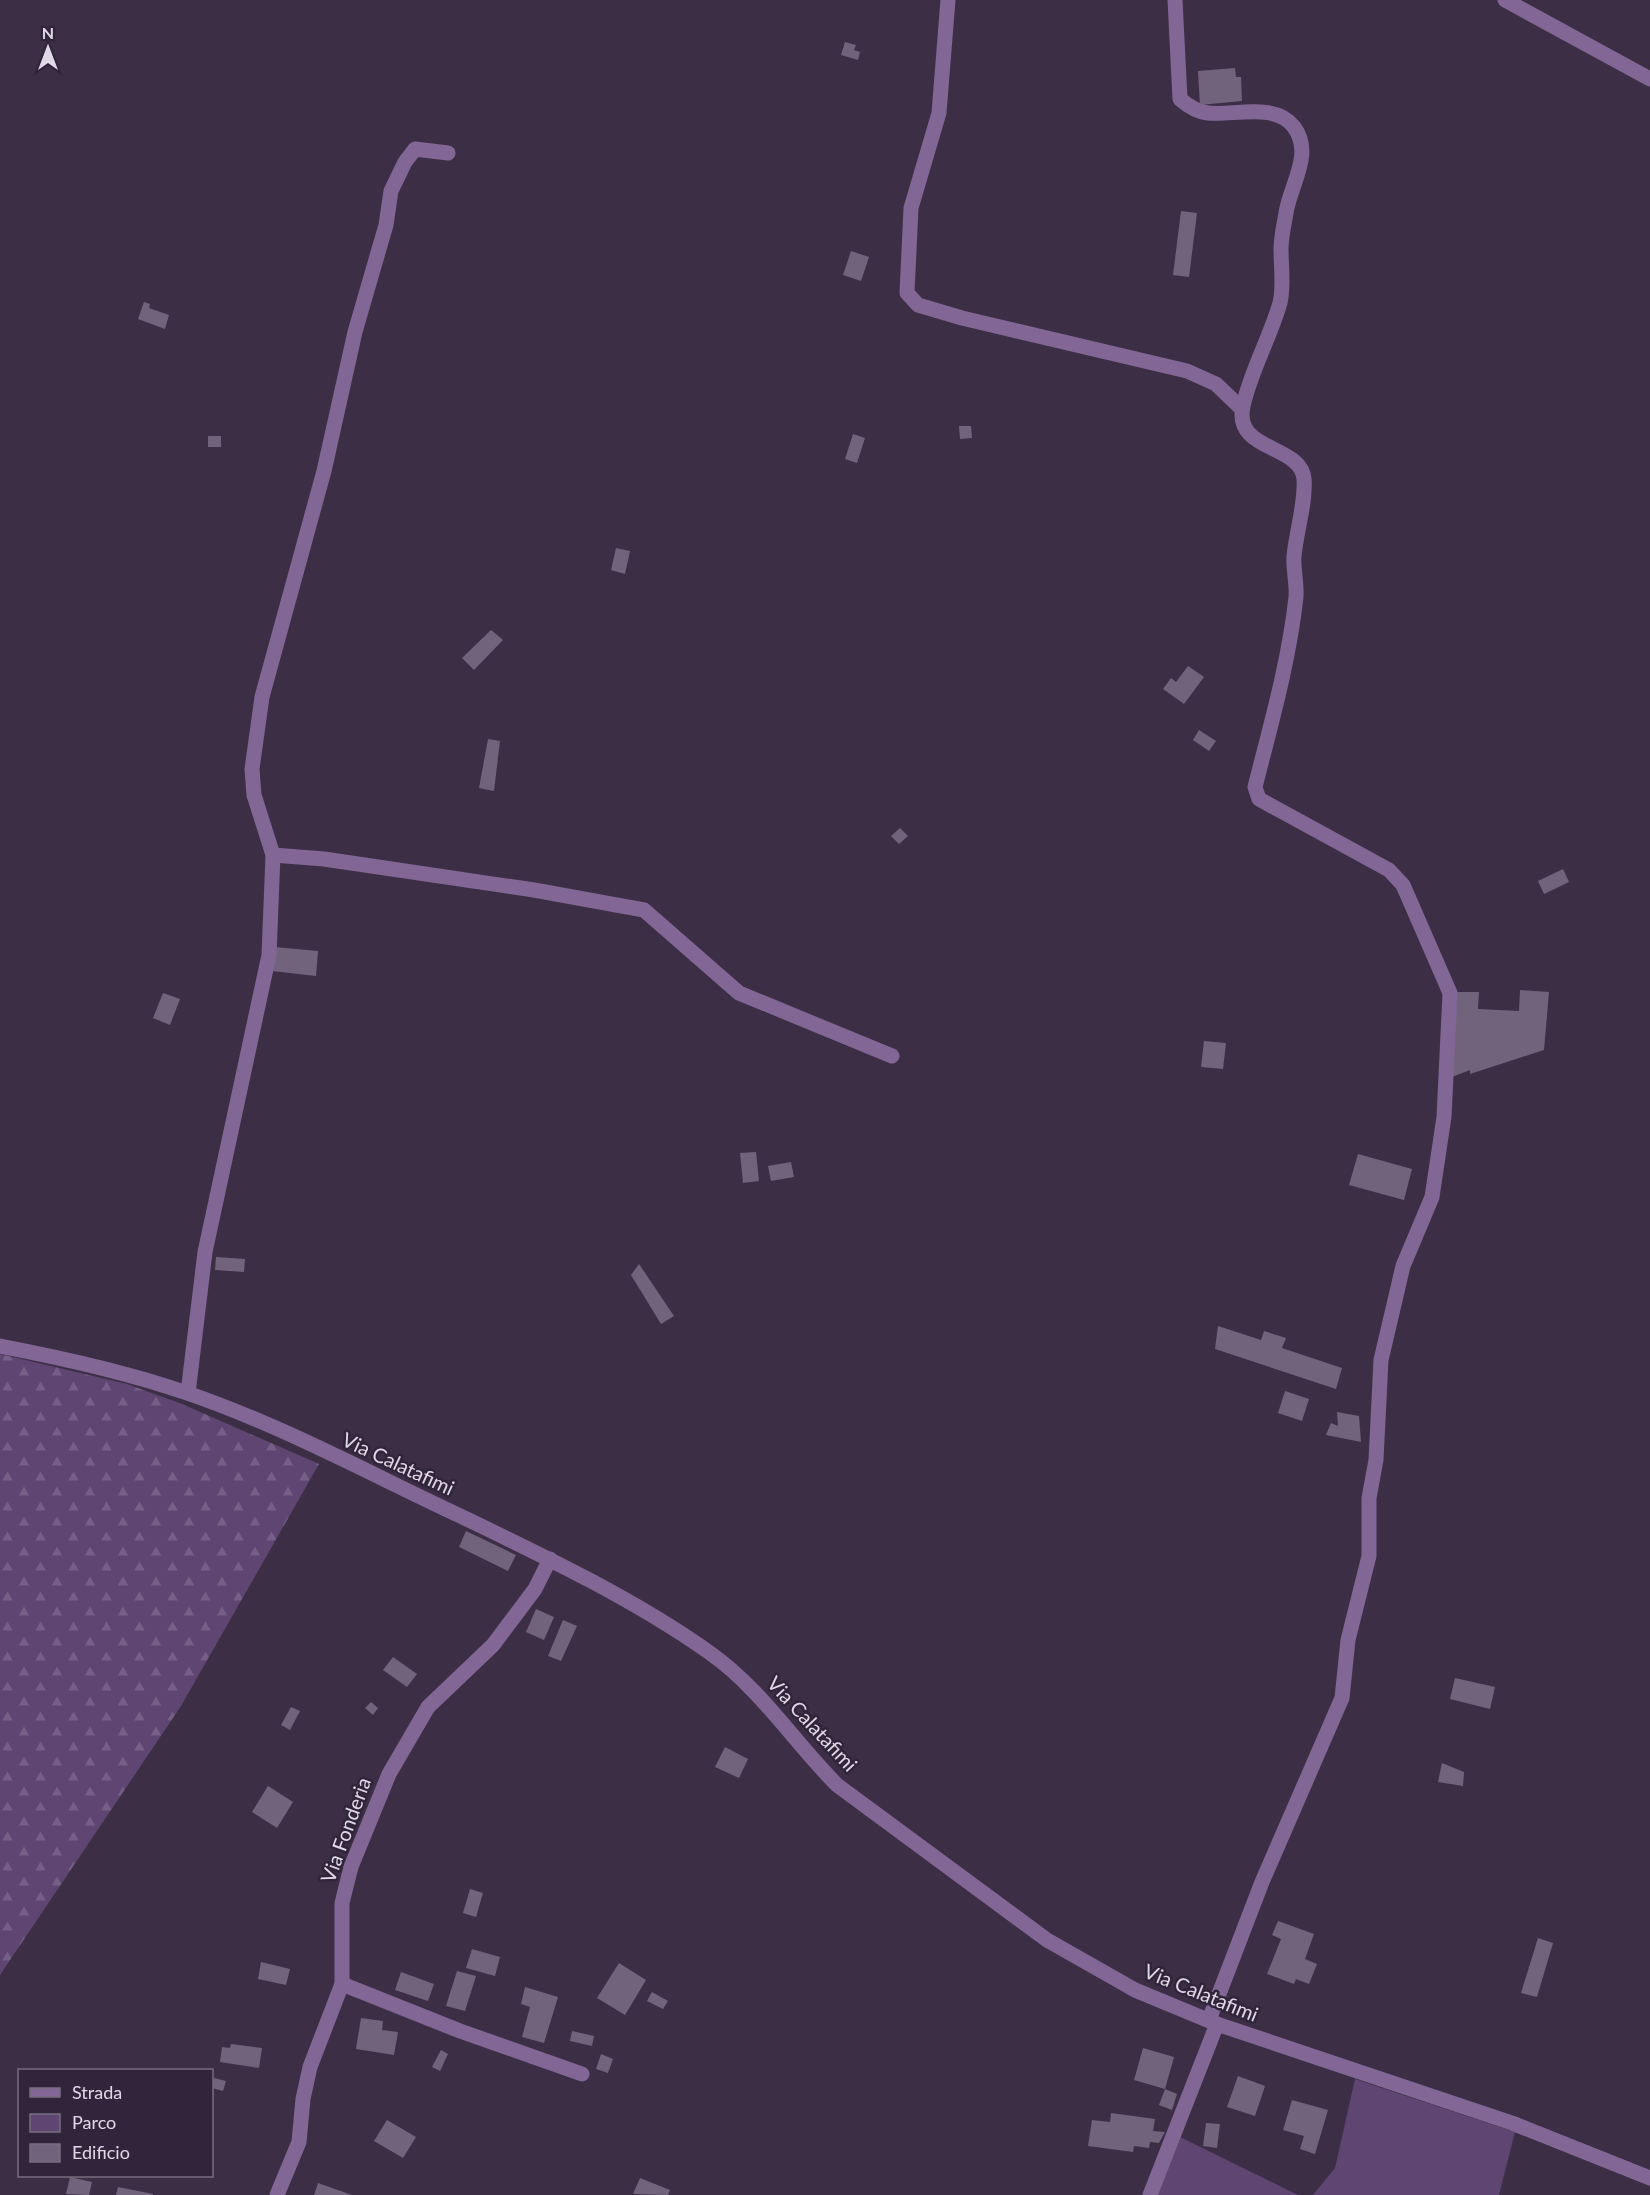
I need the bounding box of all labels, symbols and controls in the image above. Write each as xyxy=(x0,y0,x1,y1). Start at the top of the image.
north arrow xyxy=(18,18,78,78)
text: N xyxy=(42,23,54,42)
street label: Via Calatafimi xyxy=(339,1427,458,1500)
street label: Via Calatafimi xyxy=(763,1671,863,1776)
street label: Via Fonderia xyxy=(315,1774,375,1886)
street label: Via Calatafimi xyxy=(1141,1958,1262,2026)
legend xyxy=(18,2069,213,2177)
text: Strada xyxy=(72,2081,122,2103)
text: Parco xyxy=(72,2111,116,2133)
text: Edificio xyxy=(72,2141,130,2163)

